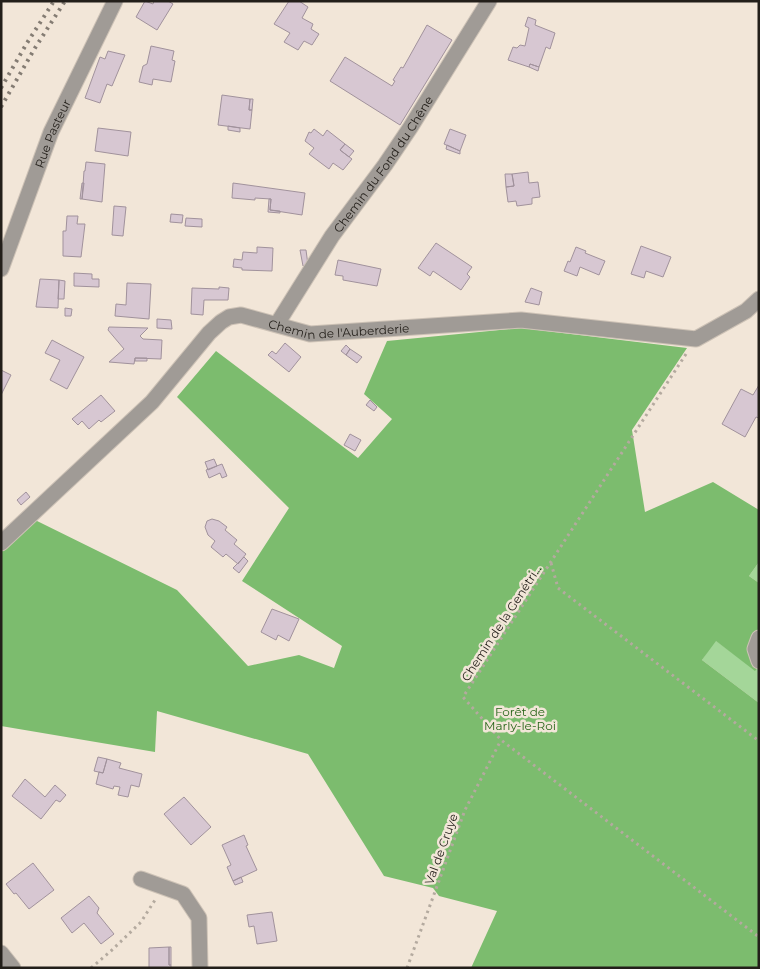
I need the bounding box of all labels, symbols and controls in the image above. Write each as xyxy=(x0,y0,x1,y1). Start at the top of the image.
street label: Chemin du Fond du Chêne xyxy=(330,93,436,235)
street label: Rue Pasteur xyxy=(31,96,74,170)
street label: Chemin de l'Auberderie xyxy=(267,315,410,342)
street label: Chemin de la Genétri... xyxy=(458,562,544,684)
park label: Forêt de Marly-le-Roi xyxy=(484,704,556,733)
street label: Val de Cruye xyxy=(421,811,461,887)

